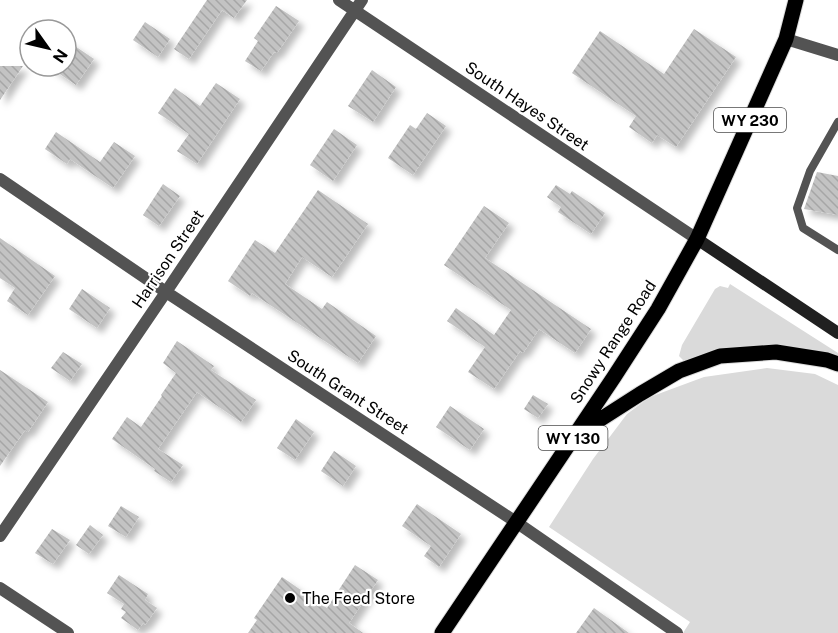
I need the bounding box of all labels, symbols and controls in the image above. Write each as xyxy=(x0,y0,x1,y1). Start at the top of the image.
north arrow xyxy=(18,18,78,78)
text: N xyxy=(49,46,71,67)
street label: South Hayes Street xyxy=(461,58,593,154)
road number: WY 230 xyxy=(714,108,786,132)
street label: Harrison Street xyxy=(128,206,208,312)
street label: Snowy Range Road xyxy=(566,277,660,407)
street label: South Grant Street xyxy=(284,346,412,438)
road number: WY 130 xyxy=(538,426,608,450)
place label: The Feed Store xyxy=(302,589,415,608)
marker: The Feed Store xyxy=(283,591,297,605)

